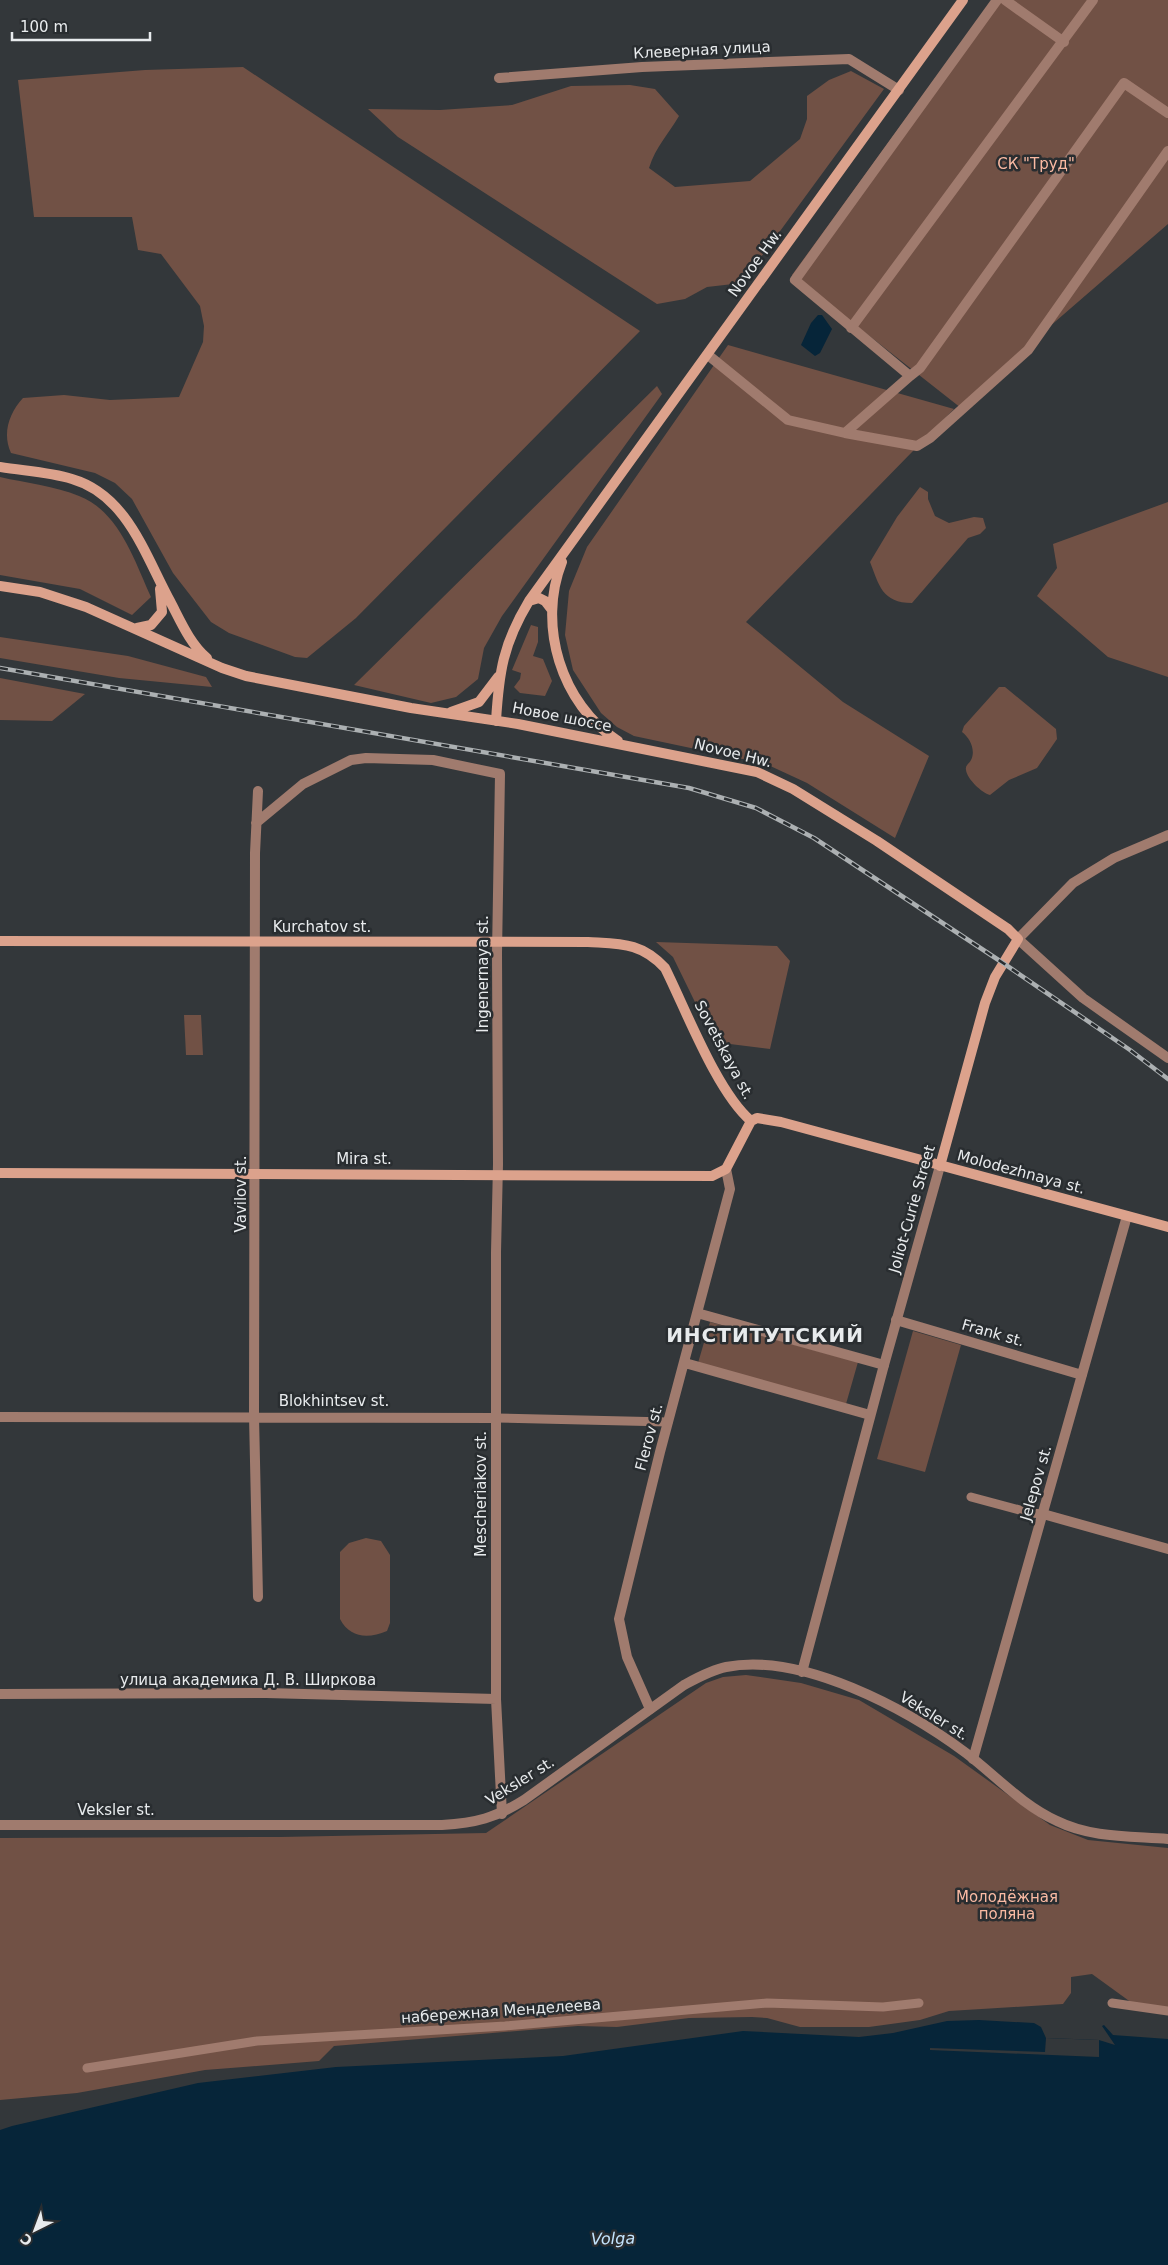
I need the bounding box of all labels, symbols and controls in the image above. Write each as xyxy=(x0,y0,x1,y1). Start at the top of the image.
scale bar xyxy=(12,10,150,42)
text: 100 m xyxy=(20,18,68,36)
street label: Клеверная улица xyxy=(633,37,771,63)
park label: СК "Труд" xyxy=(997,155,1075,173)
street label: Novoe Hw. xyxy=(724,226,786,300)
street label: Новое шоссе xyxy=(511,699,613,735)
street label: Novoe Hw. xyxy=(692,735,774,771)
street label: Ingenernaya st. xyxy=(474,915,492,1033)
street label: Kurchatov st. xyxy=(273,918,371,936)
street label: Sovetskaya st. xyxy=(690,997,758,1103)
street label: Joliot-Curie Street xyxy=(885,1143,939,1276)
street label: Molodezhnaya st. xyxy=(955,1146,1087,1198)
street label: Mira st. xyxy=(336,1150,392,1168)
street label: Vavilov st. xyxy=(232,1156,250,1232)
street label: Frank st. xyxy=(960,1315,1026,1351)
district label: ИНСТИТУТСКИЙ xyxy=(666,1323,864,1347)
street label: Blokhintsev st. xyxy=(279,1392,389,1410)
street label: Flerov st. xyxy=(631,1401,667,1473)
street label: Mescheriakov st. xyxy=(472,1431,490,1557)
street label: Jelepov st. xyxy=(1016,1443,1055,1524)
street label: улица академика Д. В. Ширкова xyxy=(120,1671,376,1689)
street label: Veksler st. xyxy=(896,1688,972,1744)
street label: Veksler st. xyxy=(482,1753,558,1809)
street label: Veksler st. xyxy=(77,1801,155,1819)
park label: Молодёжная поляна xyxy=(956,1888,1058,1923)
street label: набережная Менделеева xyxy=(401,1995,601,2027)
north arrow xyxy=(10,2205,60,2255)
water label: Volga xyxy=(591,2229,635,2248)
text: С xyxy=(17,2230,35,2249)

